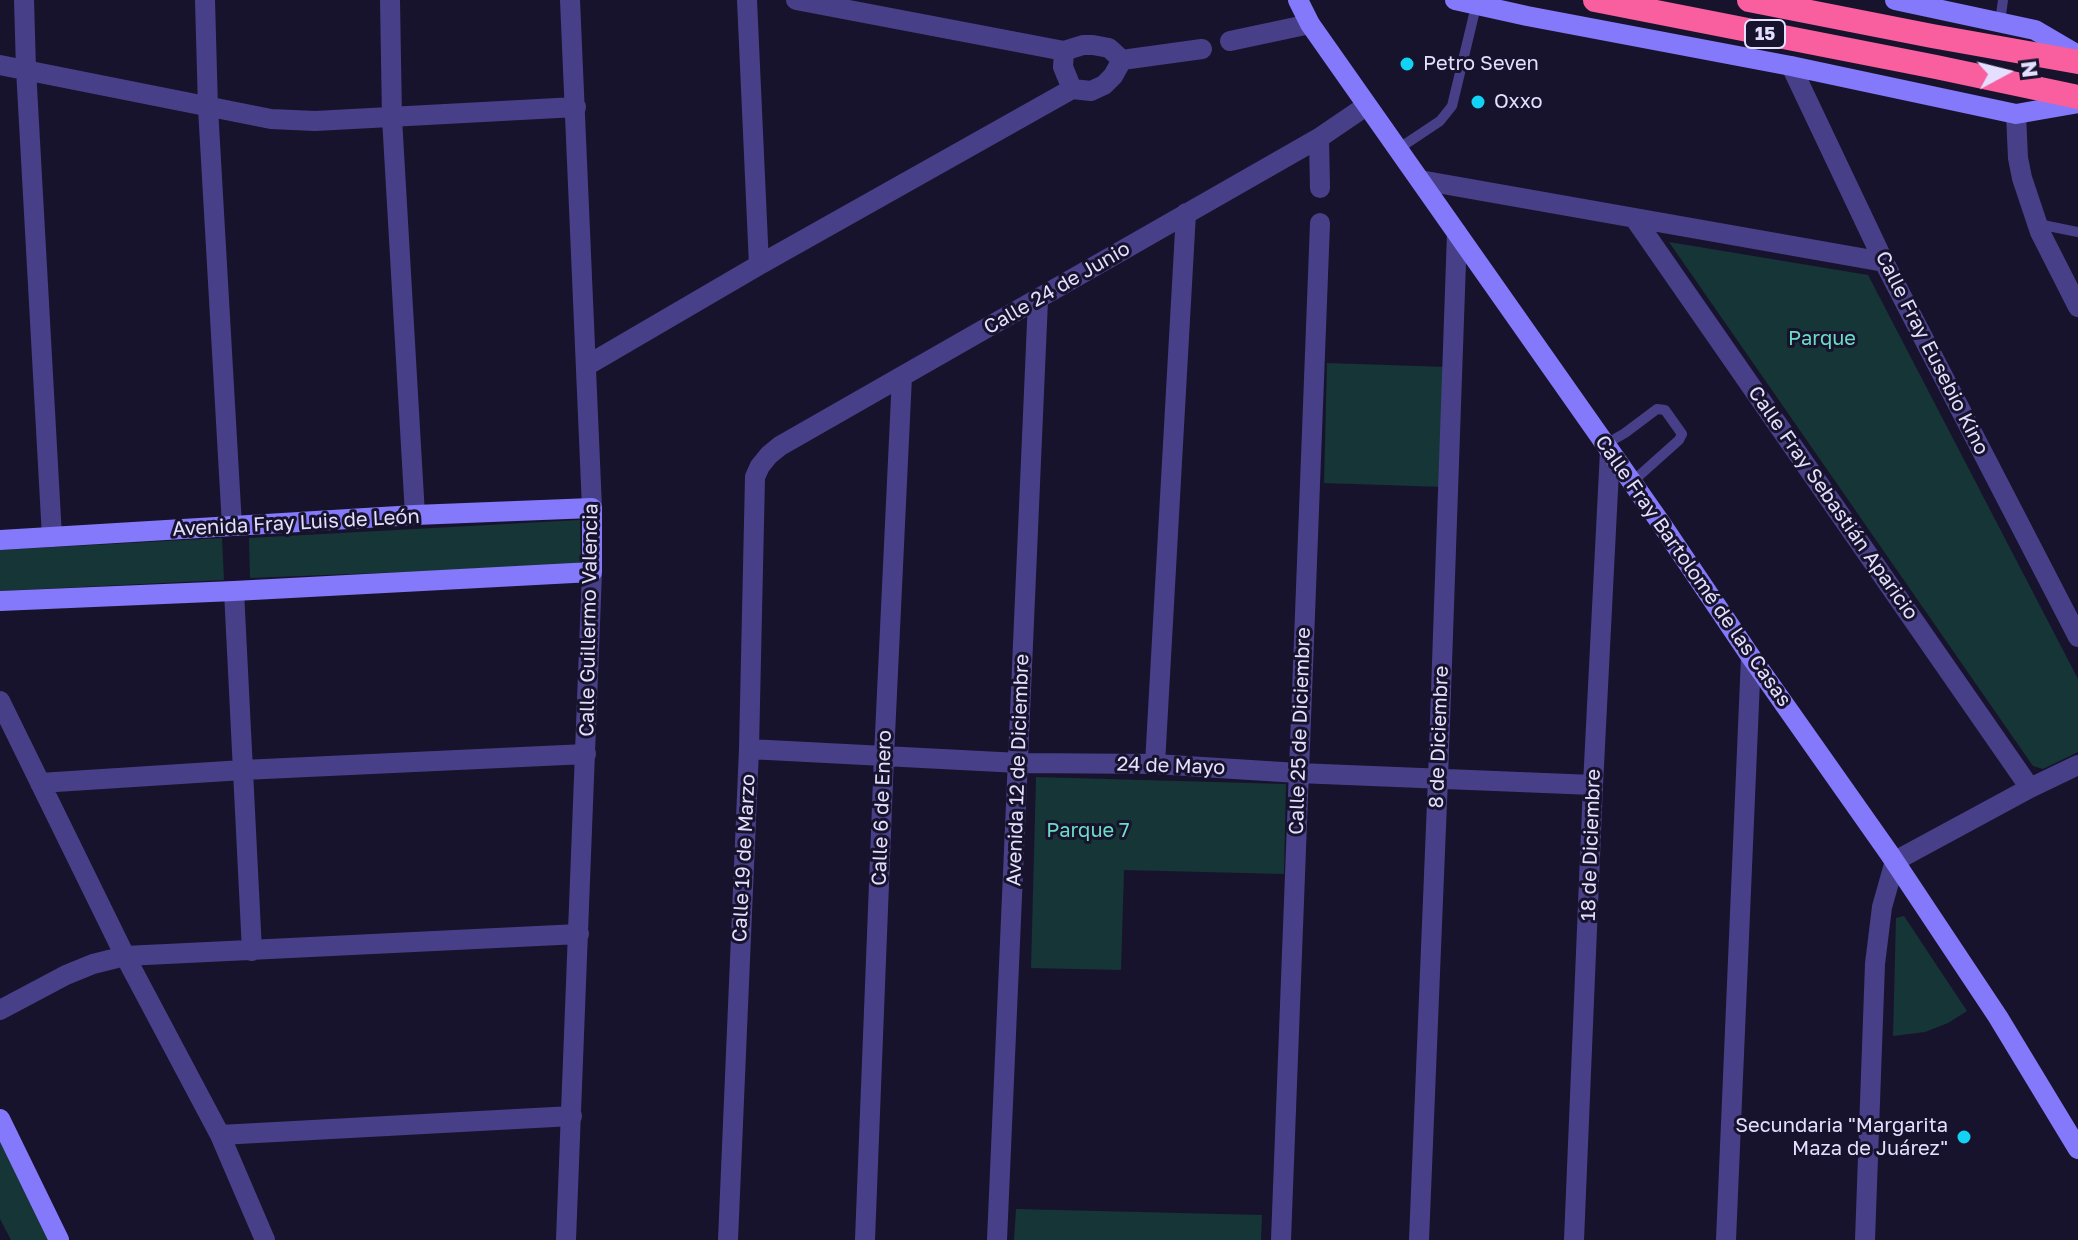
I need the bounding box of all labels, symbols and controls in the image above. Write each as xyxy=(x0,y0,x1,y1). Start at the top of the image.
road number: 15 xyxy=(1745,20,1785,48)
north arrow xyxy=(1966,32,2046,112)
place label: Petro Seven xyxy=(1423,52,1539,76)
marker: Petro Seven xyxy=(1398,55,1416,73)
text: N xyxy=(2016,59,2045,79)
place label: Oxxo xyxy=(1494,90,1542,114)
marker: Oxxo xyxy=(1469,93,1487,111)
street label: Calle 24 de Junio xyxy=(980,236,1134,340)
street label: Calle Fray Eusebio Kino xyxy=(1870,247,1994,459)
park label: Parque xyxy=(1788,327,1856,351)
street label: Calle Fray Sebastián Aparicio xyxy=(1743,382,1923,624)
street label: Calle Fray Bartolomé de las Casas xyxy=(1590,431,1796,711)
street label: Calle Guillermo Valencia xyxy=(575,503,603,737)
street label: Avenida Fray Luis de León xyxy=(172,505,420,541)
street label: Calle 25 de Diciembre xyxy=(1284,627,1316,835)
street label: Avenida 12 de Diciembre xyxy=(1002,653,1034,887)
street label: 8 de Diciembre xyxy=(1425,665,1453,809)
street label: Calle 6 de Enero xyxy=(867,730,897,886)
street label: 24 de Mayo xyxy=(1116,752,1226,780)
street label: 18 de Diciembre xyxy=(1576,769,1606,921)
street label: Calle 19 de Marzo xyxy=(728,773,760,943)
park label: Parque 7 xyxy=(1046,819,1130,843)
place label: Secundaria "Margarita Maza de Juárez" xyxy=(1735,1114,1948,1161)
marker: Secundaria "Margarita Maza de Juárez" xyxy=(1955,1128,1973,1146)

